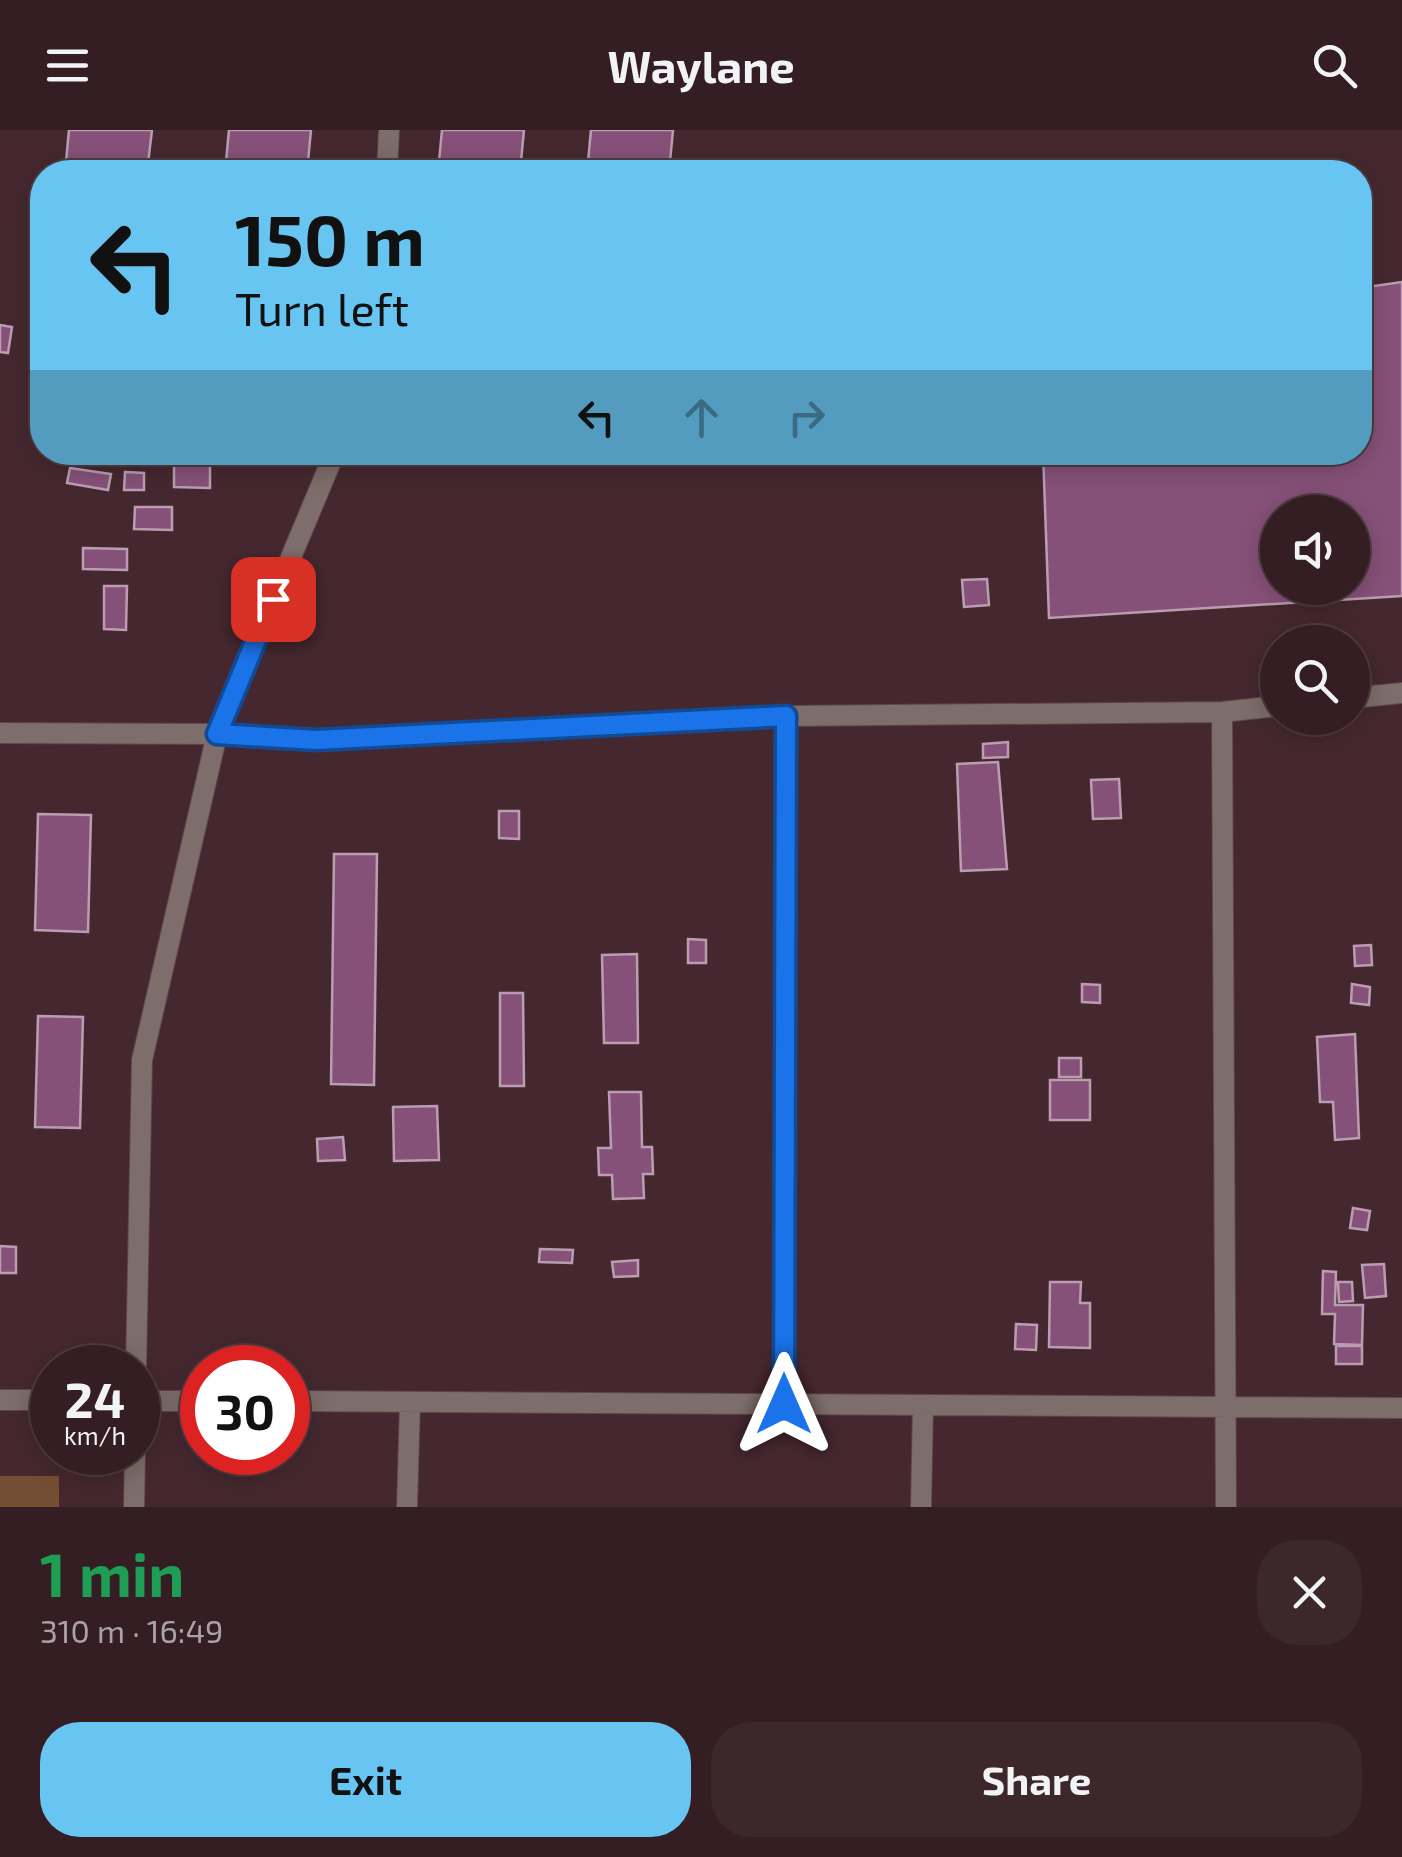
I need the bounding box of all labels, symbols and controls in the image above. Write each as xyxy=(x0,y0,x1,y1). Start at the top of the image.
icon: menu xyxy=(40,38,95,93)
text: Waylane xyxy=(607,38,795,92)
icon: search xyxy=(1307,38,1362,93)
text: 150 m xyxy=(235,196,425,280)
icon: left xyxy=(70,200,200,330)
text: Turn left xyxy=(235,281,409,335)
icon: left xyxy=(569,390,624,445)
icon: ahead xyxy=(674,390,729,445)
icon: right xyxy=(779,390,834,445)
map controls xyxy=(1260,495,1370,735)
button: sound xyxy=(1260,495,1370,605)
pin xyxy=(231,557,316,642)
icon: arrive xyxy=(246,572,301,627)
button: search xyxy=(1260,625,1370,735)
speed limit sign: 30 xyxy=(180,1345,310,1475)
position arrow xyxy=(732,1352,836,1456)
text: 24 xyxy=(65,1368,125,1428)
text: km/h xyxy=(64,1420,126,1450)
text: 1 min xyxy=(40,1537,184,1609)
button: close xyxy=(1257,1540,1362,1645)
text: 310 m · 16:49 xyxy=(40,1611,223,1649)
button: Exit xyxy=(40,1722,691,1837)
button: Share xyxy=(711,1722,1362,1837)

